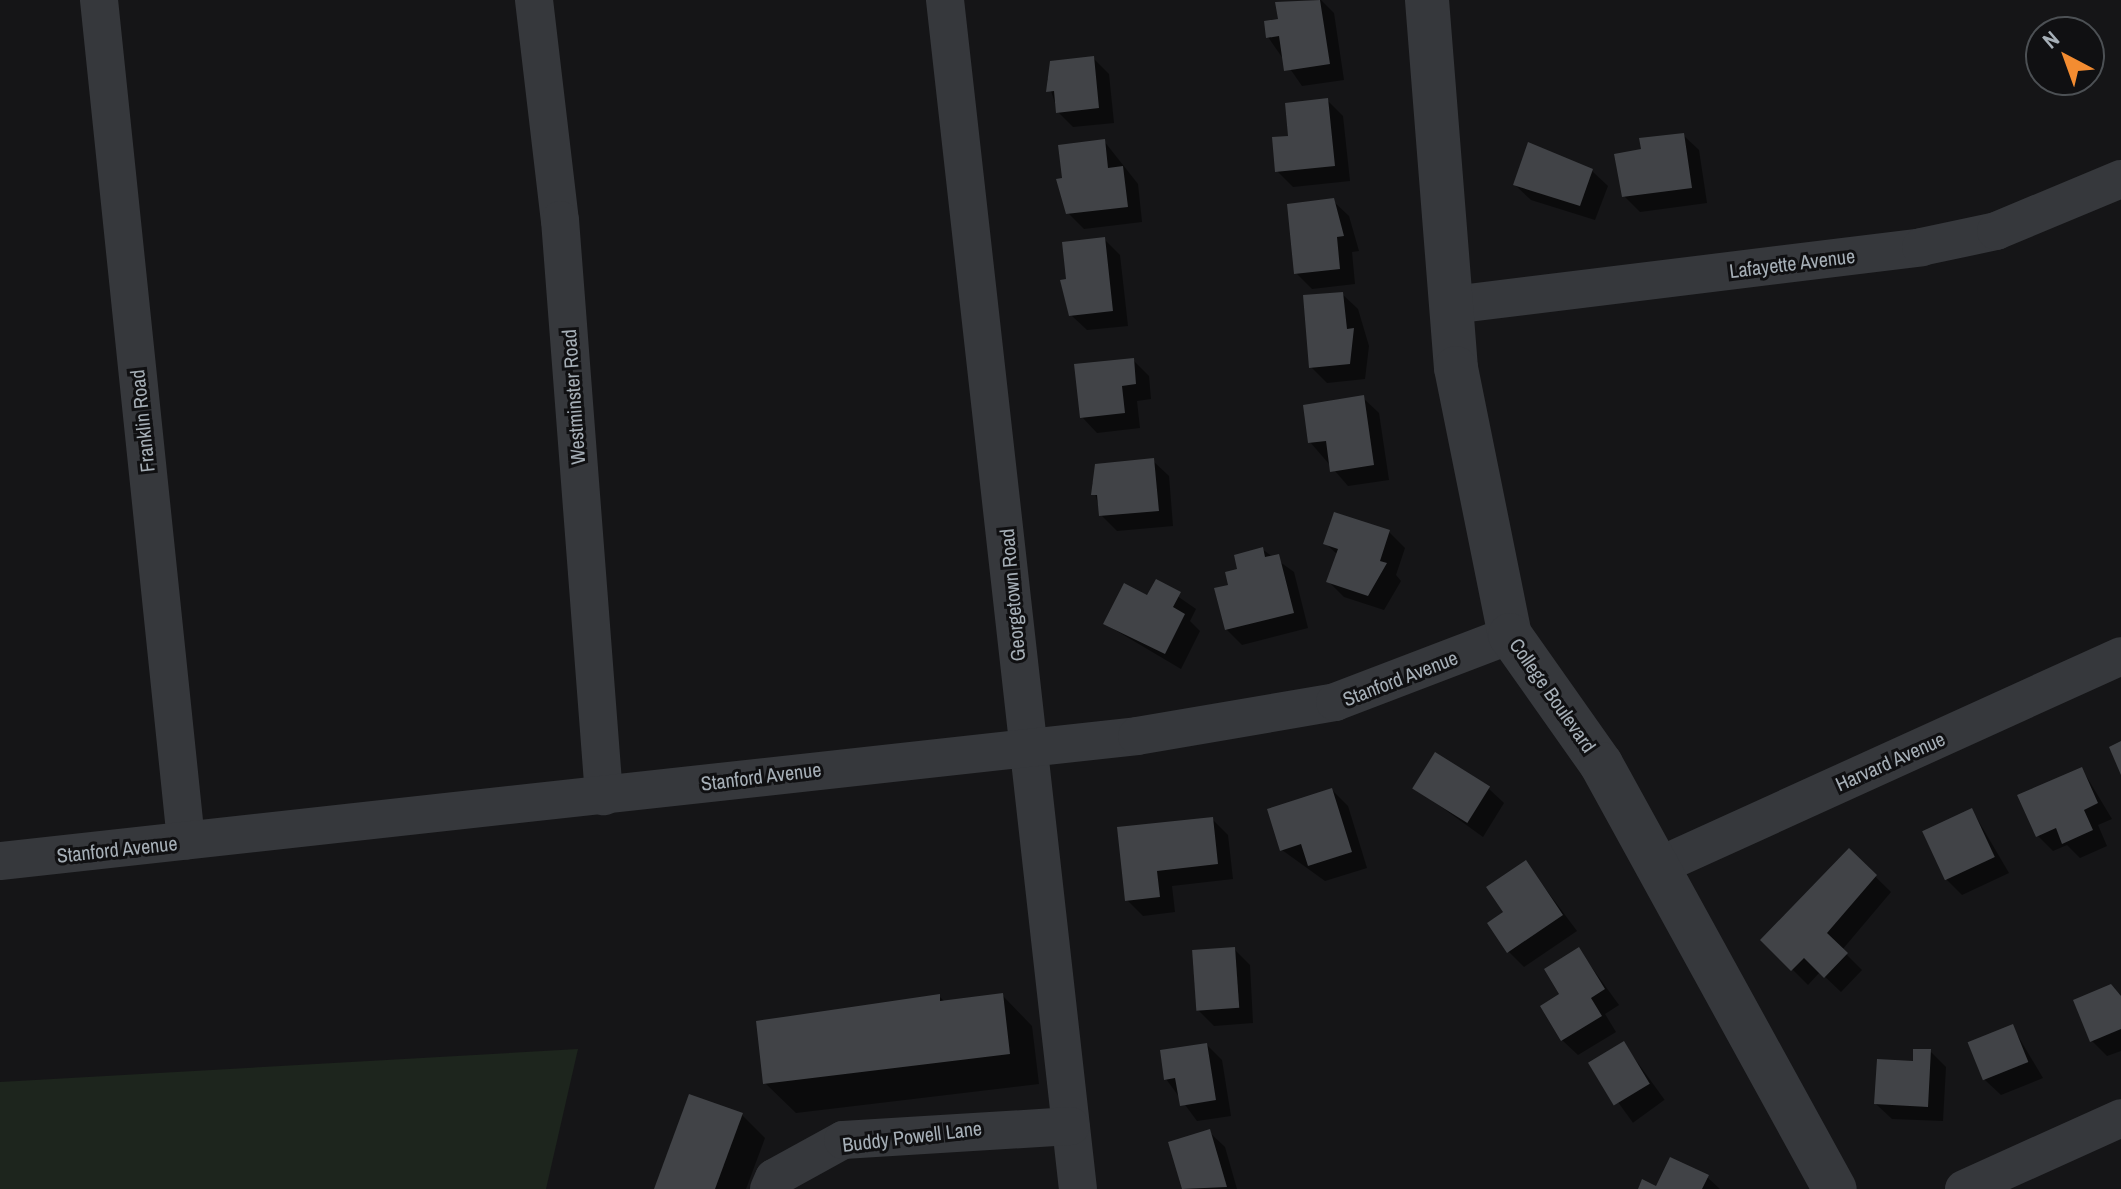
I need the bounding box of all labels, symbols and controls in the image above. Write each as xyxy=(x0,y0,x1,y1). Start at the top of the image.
north arrow xyxy=(2025,16,2105,96)
text: N xyxy=(2036,24,2065,55)
street label: Lafayette Avenue xyxy=(1727,243,1857,283)
street label: Westminster Road xyxy=(556,329,590,465)
street label: Franklin Road xyxy=(125,369,159,473)
street label: Georgetown Road xyxy=(994,528,1030,662)
street label: College Boulevard xyxy=(1505,633,1601,757)
street label: Stanford Avenue xyxy=(1339,645,1461,711)
street label: Harvard Avenue xyxy=(1831,726,1949,796)
street label: Stanford Avenue xyxy=(699,757,823,795)
street label: Stanford Avenue xyxy=(55,831,179,867)
street label: Buddy Powell Lane xyxy=(841,1116,983,1156)

